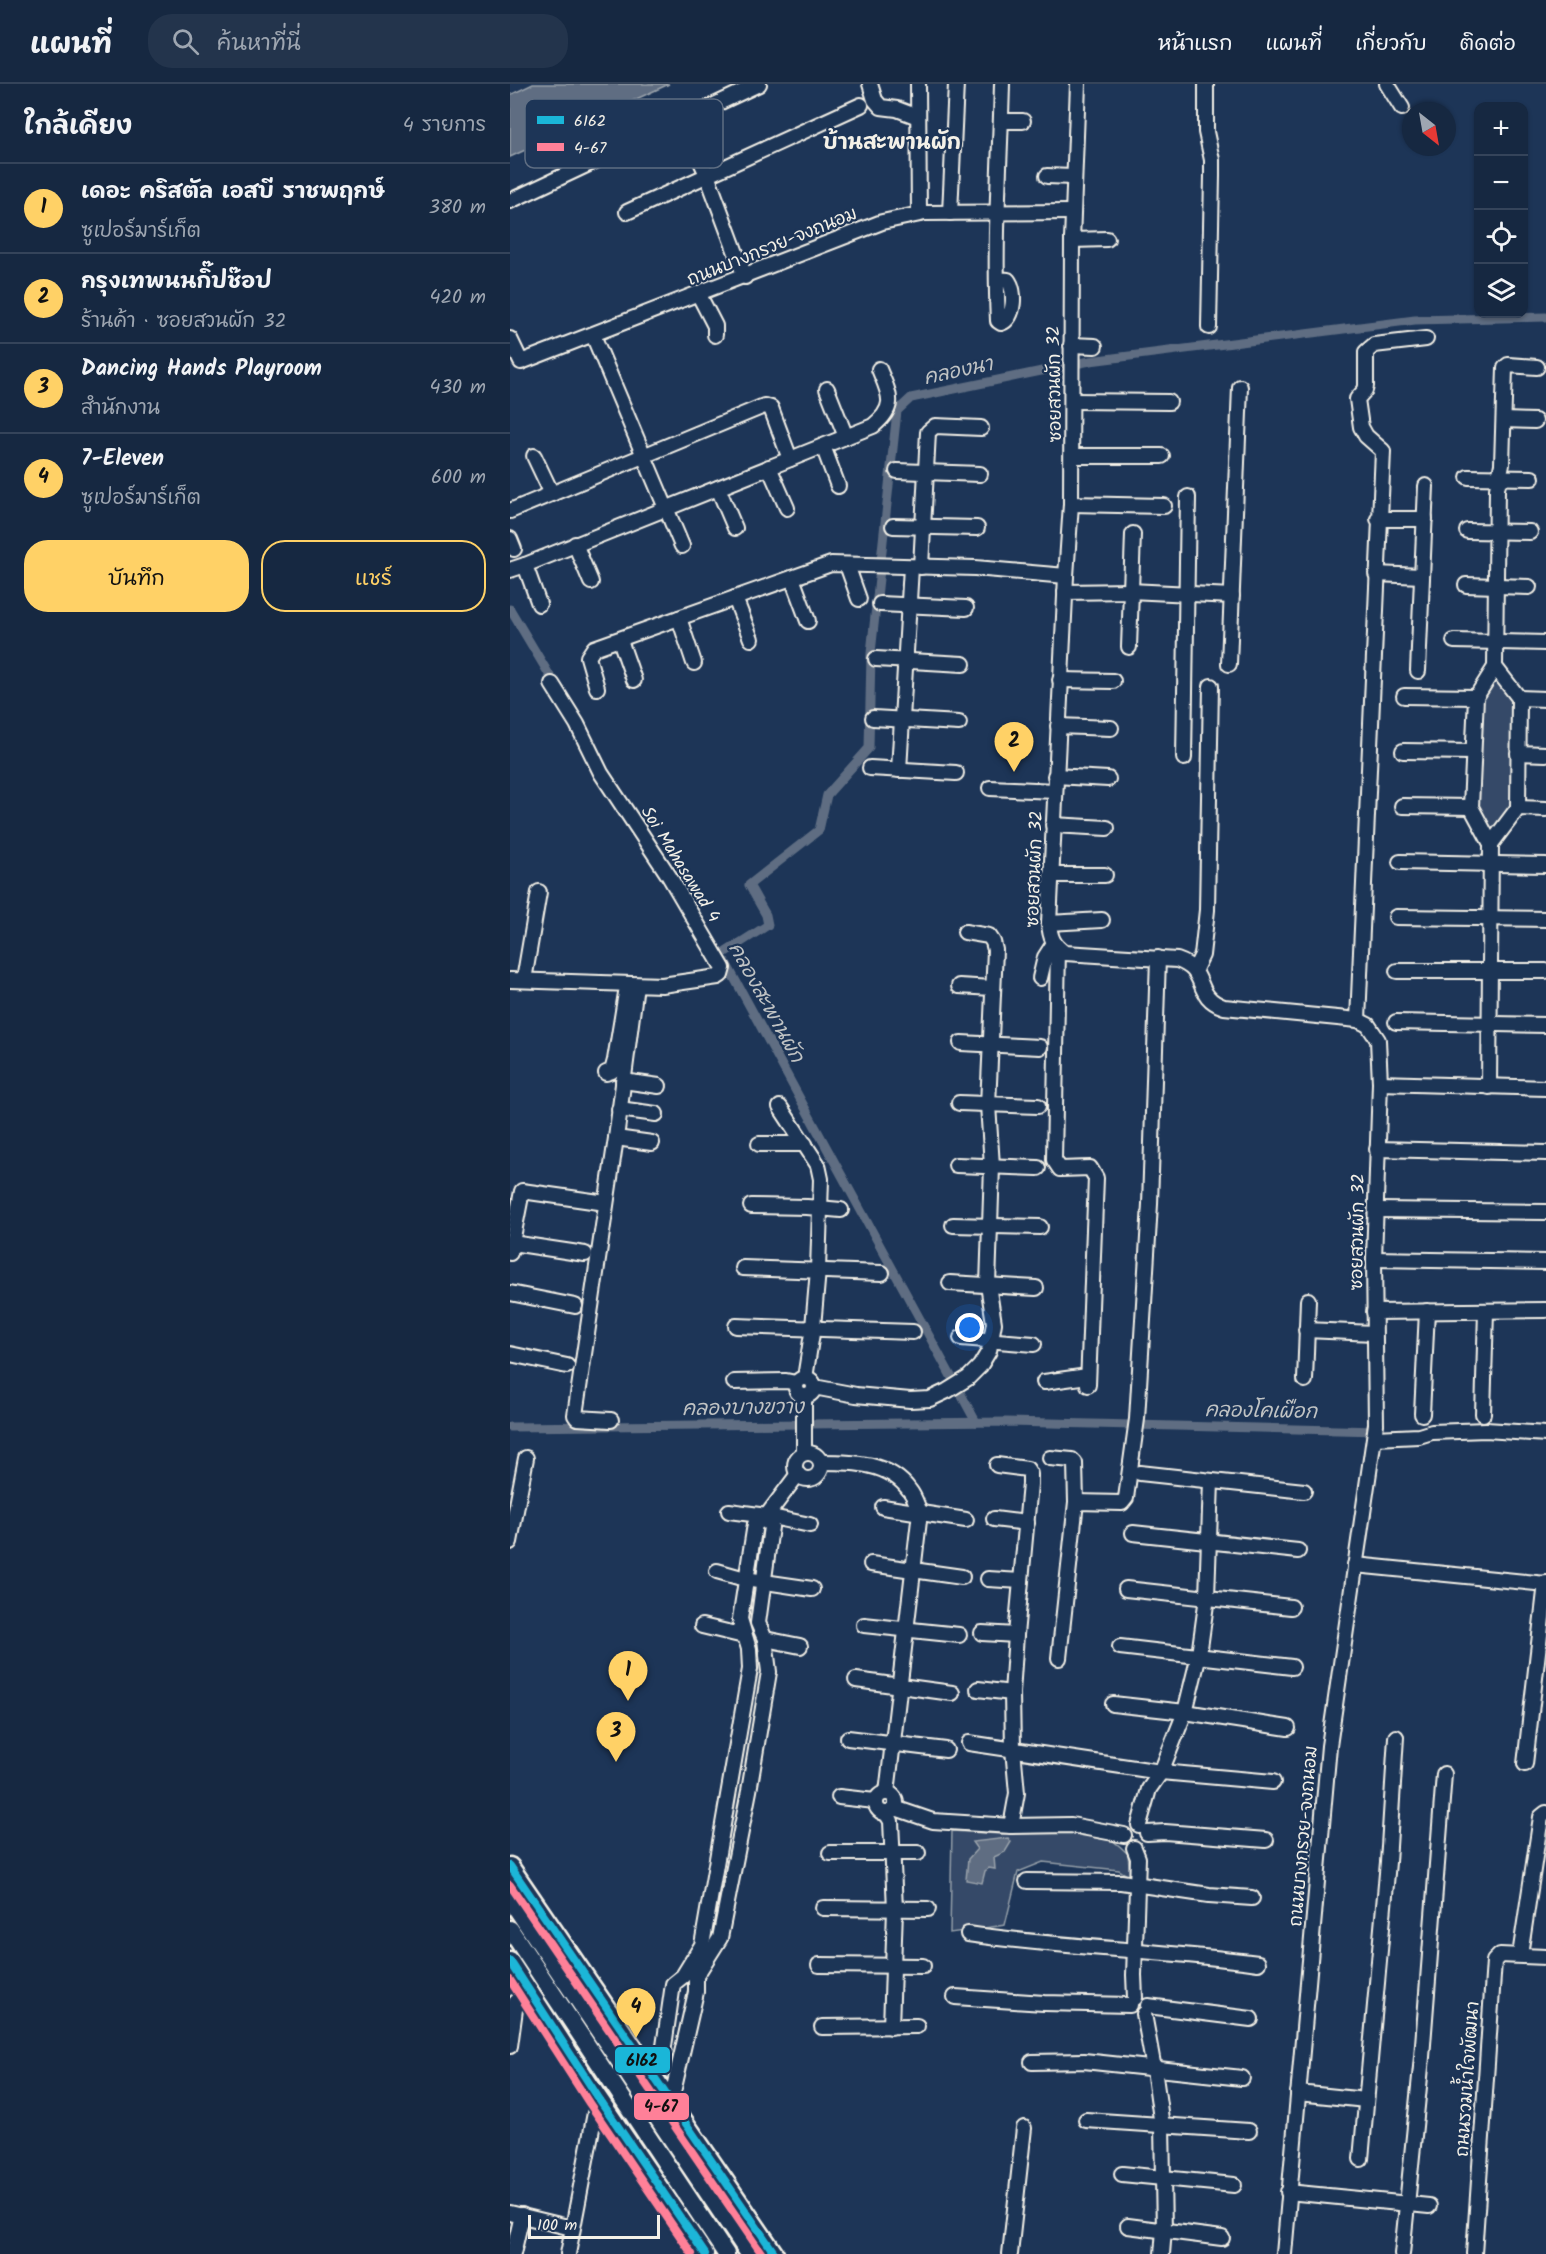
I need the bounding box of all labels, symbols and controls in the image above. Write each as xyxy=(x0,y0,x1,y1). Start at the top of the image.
search box xyxy=(148,14,568,68)
text: แผนที่ xyxy=(30,23,112,68)
icon: search xyxy=(169,25,202,58)
text: ค้นหาที่นี่ xyxy=(217,27,301,62)
text: หน้าแรก xyxy=(1158,28,1233,61)
text: แผนที่ xyxy=(1266,28,1322,61)
text: เกี่ยวกับ xyxy=(1355,28,1427,61)
text: ติดต่อ xyxy=(1460,28,1516,61)
legend xyxy=(525,99,723,168)
north arrow xyxy=(1402,102,1456,156)
map controls xyxy=(1474,102,1528,318)
button: + xyxy=(1474,102,1528,156)
text: ใกล้เคียง xyxy=(24,106,132,148)
text: 6162 xyxy=(574,109,606,134)
text: 4 รายการ xyxy=(403,110,486,142)
district label: บ้านสะพานผัก xyxy=(823,127,961,160)
text: 4-67 xyxy=(574,136,607,161)
button: − xyxy=(1474,156,1528,210)
text: เดอะ คริสตัล เอสบี ราชพฤกษ์ xyxy=(81,175,385,210)
text: 1 xyxy=(40,192,47,224)
text: 380 m xyxy=(429,192,486,224)
street label: ถนนบางกรวย-จงถนอม xyxy=(683,200,862,295)
button: locate xyxy=(1474,210,1528,264)
text: ซูเปอร์มาร์เก็ต xyxy=(81,216,201,248)
button: layers xyxy=(1474,264,1528,318)
text: กรุงเทพนนกิ๊ปช๊อป xyxy=(81,265,272,300)
text: 2 xyxy=(38,282,49,314)
text: 420 m xyxy=(429,282,486,314)
text: ร้านค้า · ซอยสวนผัก 32 xyxy=(81,306,286,338)
street label: ซอยสวนผัก 32 xyxy=(1040,325,1071,443)
water label: คลองนา xyxy=(921,349,997,395)
text: Dancing Hands Playroom xyxy=(81,352,322,387)
text: 3 xyxy=(38,372,49,404)
text: 430 m xyxy=(430,372,486,404)
text: สำนักงาน xyxy=(81,393,160,425)
text: 7-Eleven xyxy=(81,442,164,477)
text: 4 xyxy=(38,462,49,494)
text: 600 m xyxy=(431,462,486,494)
text: ซูเปอร์มาร์เก็ต xyxy=(81,483,201,515)
button: บันทึก xyxy=(24,540,249,612)
button: แชร์ xyxy=(261,540,486,612)
pin: 2 xyxy=(994,722,1034,772)
street label: Soi Mahasawad 4 xyxy=(632,801,727,929)
street label: ซอยสวนผัก 32 xyxy=(1019,810,1052,928)
water label: คลองสะพานผัก xyxy=(719,937,812,1070)
street label: ซอยสวนผัก 32 xyxy=(1343,1173,1374,1291)
your location xyxy=(955,1313,984,1342)
water label: คลองบางขวาง xyxy=(682,1392,806,1426)
water label: คลองโคเผือก xyxy=(1205,1395,1319,1429)
pin: 1 xyxy=(608,1652,648,1701)
pin: 3 xyxy=(596,1712,636,1762)
street label: ถนนบางกรวย-จงถนอม xyxy=(1282,1744,1327,1928)
pin: 4 xyxy=(616,1988,656,2038)
street label: ถนนรวมน้ำใจพัฒนา xyxy=(1445,2000,1488,2158)
line badge: 6162 xyxy=(614,2046,671,2074)
text: 6162 xyxy=(626,2049,658,2074)
line badge: 4-67 xyxy=(633,2092,690,2121)
text: 4-67 xyxy=(644,2095,678,2120)
scale bar xyxy=(528,2212,660,2240)
text: 100 m xyxy=(537,2213,577,2238)

